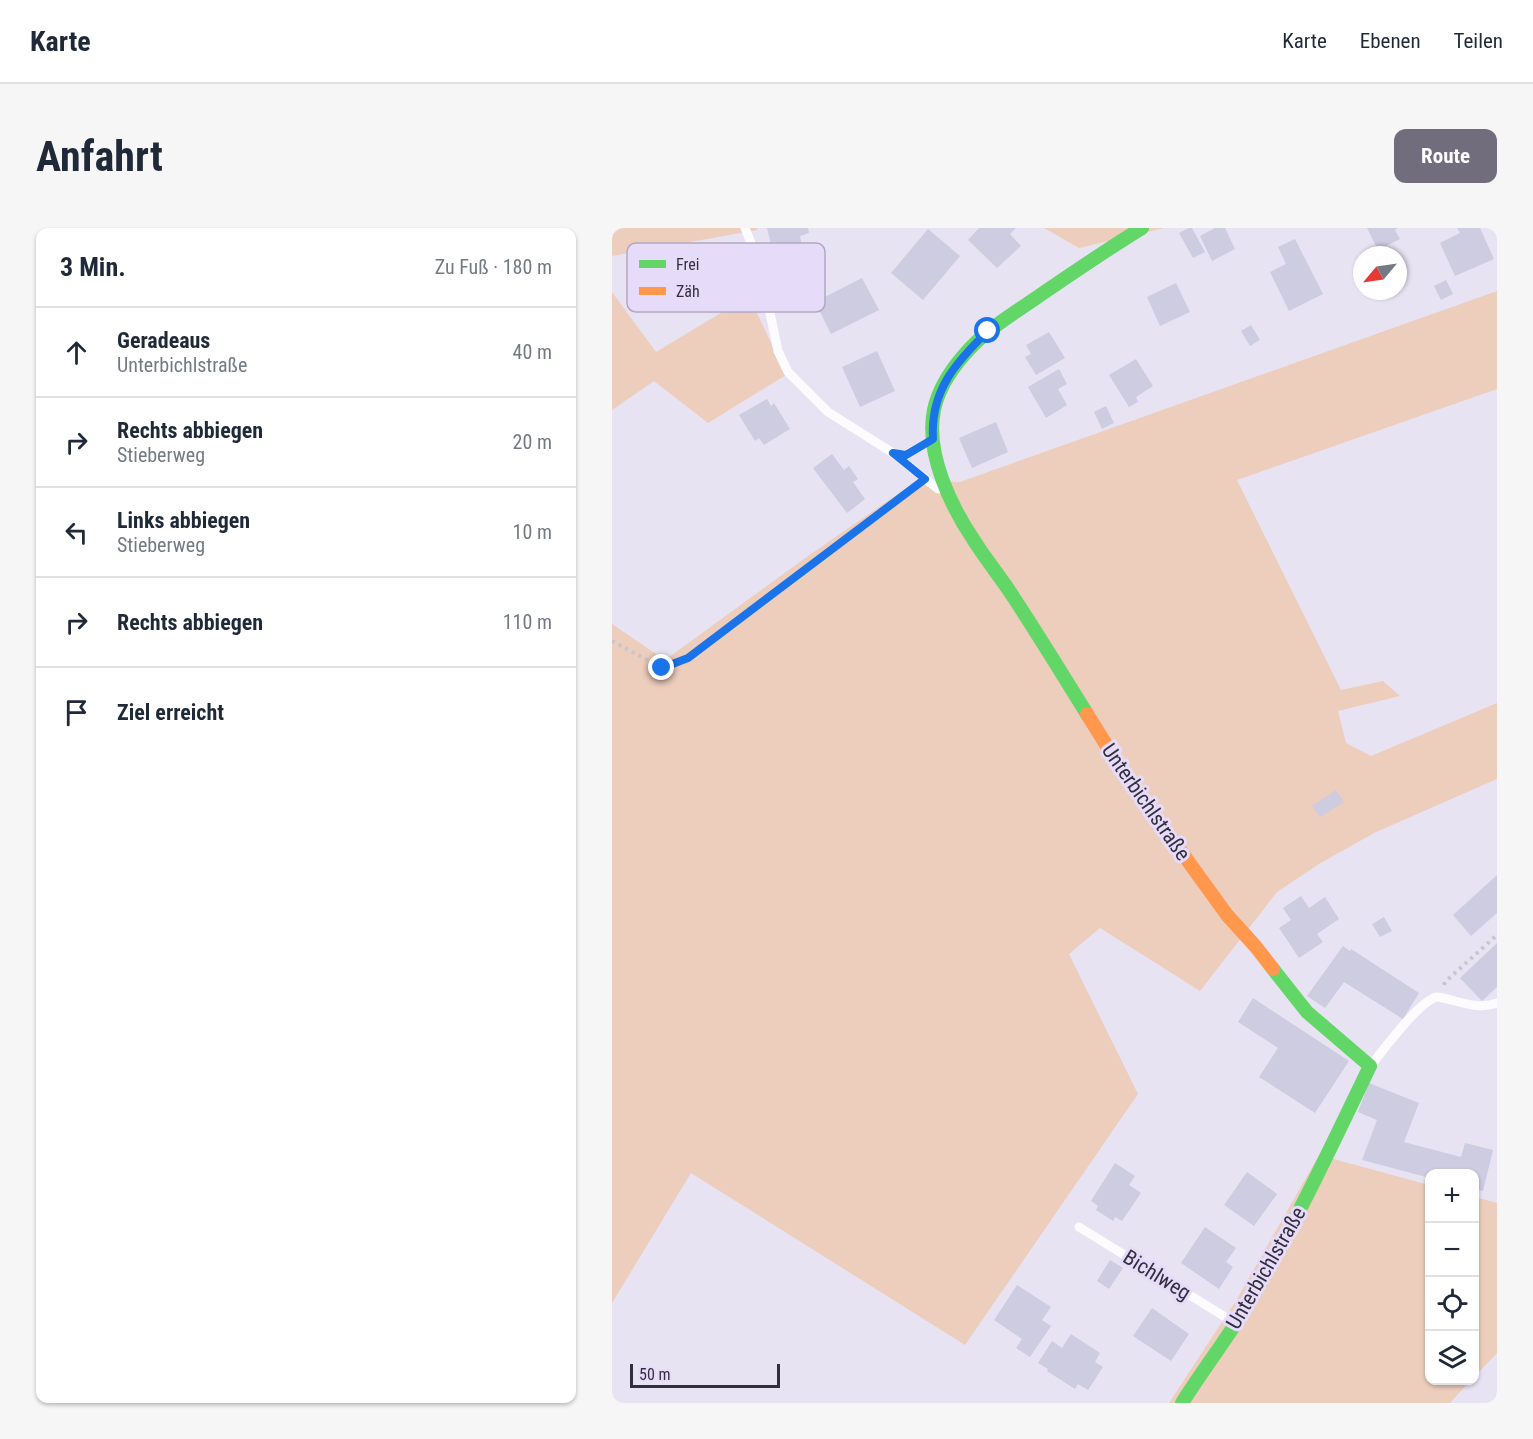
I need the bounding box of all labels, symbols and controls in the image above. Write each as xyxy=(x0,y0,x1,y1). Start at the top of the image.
text: Karte xyxy=(30,25,91,58)
text: Karte xyxy=(1282,29,1327,53)
text: Ebenen xyxy=(1360,29,1421,53)
text: Teilen xyxy=(1454,29,1503,53)
button: Route xyxy=(1394,129,1497,183)
text: Anfahrt xyxy=(36,132,163,181)
legend xyxy=(627,243,825,312)
north arrow xyxy=(1353,246,1407,300)
text: 3 Min. xyxy=(60,252,126,282)
text: Zu Fuß · 180 m xyxy=(435,255,552,279)
text: Frei xyxy=(676,255,699,274)
text: Zäh xyxy=(676,282,700,301)
route start xyxy=(974,317,1000,343)
text: Geradeaus xyxy=(117,328,210,353)
icon: ahead xyxy=(60,336,93,369)
text: 40 m xyxy=(513,340,552,364)
text: Unterbichlstraße xyxy=(117,353,247,377)
text: Rechts abbiegen xyxy=(117,418,263,443)
icon: right xyxy=(60,426,93,459)
text: 20 m xyxy=(513,430,552,454)
text: Stieberweg xyxy=(117,443,205,467)
text: Links abbiegen xyxy=(117,508,250,533)
icon: left xyxy=(60,516,93,549)
text: 10 m xyxy=(513,520,552,544)
text: Stieberweg xyxy=(117,533,205,557)
icon: right xyxy=(60,606,93,639)
text: Rechts abbiegen xyxy=(117,610,263,635)
text: 110 m xyxy=(503,610,552,634)
route end xyxy=(648,654,674,680)
icon: arrive xyxy=(60,696,93,729)
text: Ziel erreicht xyxy=(117,700,224,725)
street label: Unterbichlstraße xyxy=(1097,739,1195,865)
map controls xyxy=(1425,1169,1479,1385)
button: + xyxy=(1425,1169,1479,1223)
street label: Unterbichlstraße xyxy=(1221,1203,1311,1333)
button: − xyxy=(1425,1223,1479,1277)
street label: Bichlweg xyxy=(1119,1245,1195,1305)
button: locate xyxy=(1425,1277,1479,1331)
button: layers xyxy=(1425,1331,1479,1385)
scale bar xyxy=(630,1361,780,1388)
text: 50 m xyxy=(639,1365,671,1384)

